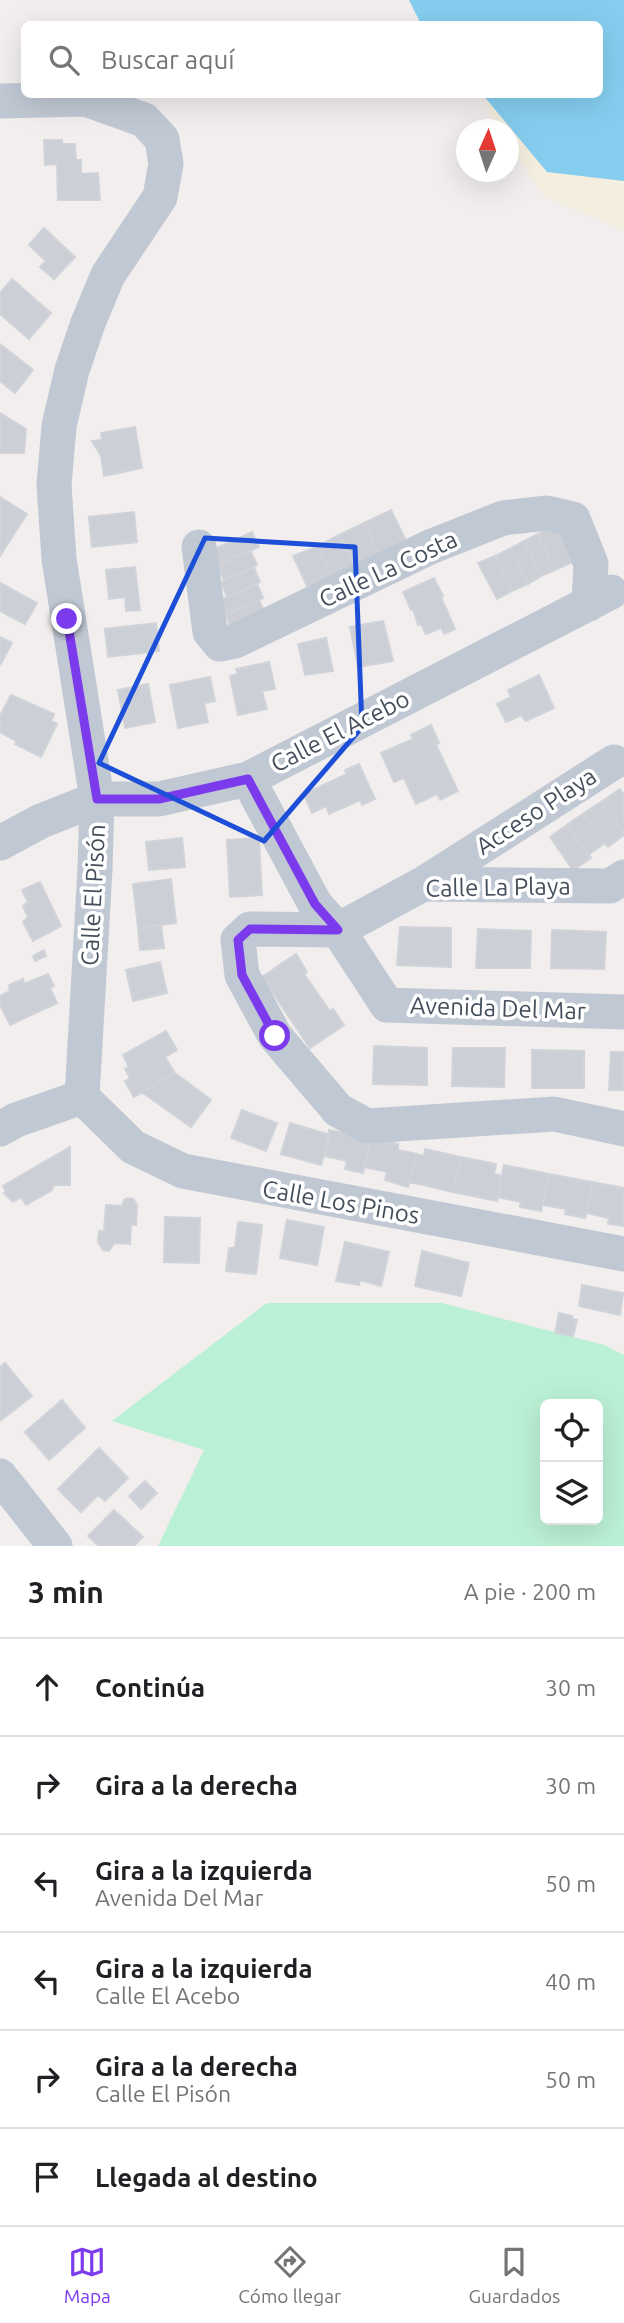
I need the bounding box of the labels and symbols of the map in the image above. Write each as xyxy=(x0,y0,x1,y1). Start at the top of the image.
north arrow xyxy=(456,119,519,182)
street label: Calle La Costa xyxy=(315,525,461,613)
route end xyxy=(51,603,82,634)
street label: Calle El Acebo xyxy=(266,685,414,777)
street label: Acceso Playa xyxy=(471,762,601,860)
street label: Calle El Pisón xyxy=(76,823,110,967)
street label: Calle La Playa xyxy=(425,872,571,902)
street label: Avenida Del Mar xyxy=(410,991,586,1025)
route start xyxy=(259,1020,290,1051)
street label: Calle Los Pinos xyxy=(260,1175,422,1229)

